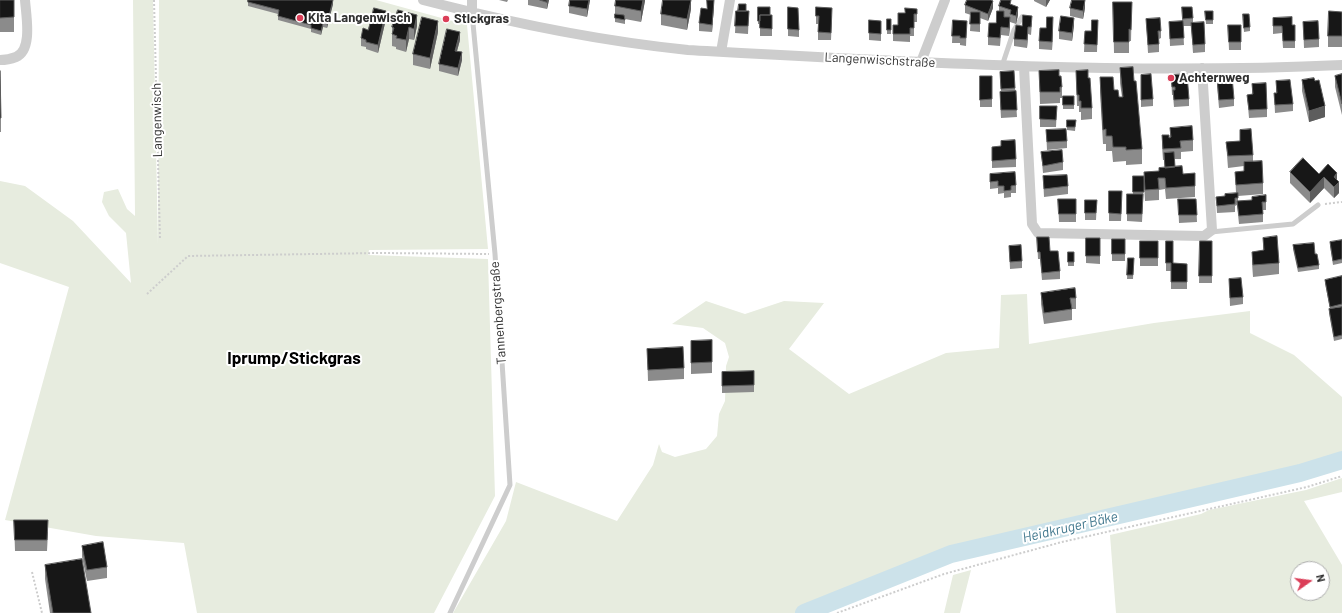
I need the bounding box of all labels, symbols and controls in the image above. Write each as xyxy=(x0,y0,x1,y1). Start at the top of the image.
place label: Kita Langenwisch xyxy=(308,10,411,26)
place label: Stickgras xyxy=(454,11,509,27)
marker: Kita Langenwisch xyxy=(295,13,305,23)
marker: Stickgras xyxy=(441,14,451,24)
street label: Langenwischstraße xyxy=(824,49,936,71)
place label: Achternweg xyxy=(1179,70,1249,86)
marker: Achternweg xyxy=(1166,73,1176,83)
street label: Langenwisch xyxy=(149,83,165,157)
street label: Tannenbergstraße xyxy=(487,261,509,365)
district label: Iprump/Stickgras xyxy=(227,348,361,368)
water label: Heidkruger Bäke xyxy=(1021,508,1119,546)
north arrow xyxy=(1290,561,1330,601)
text: N xyxy=(1314,573,1328,583)

